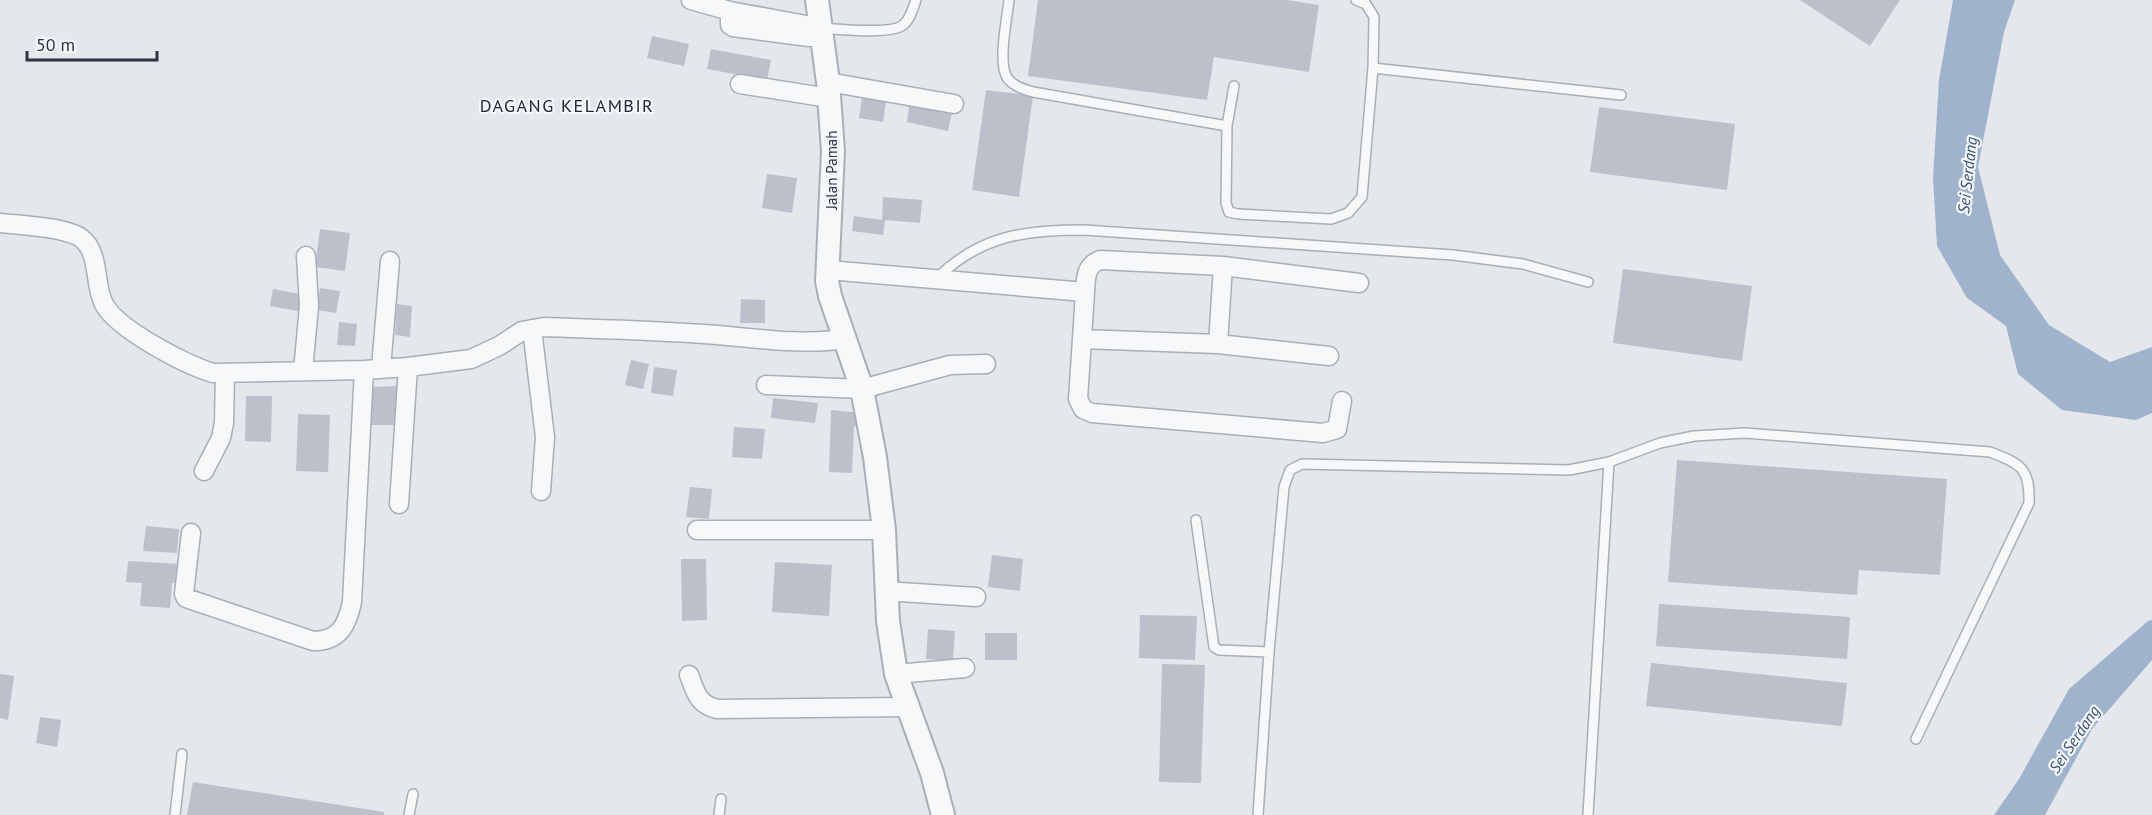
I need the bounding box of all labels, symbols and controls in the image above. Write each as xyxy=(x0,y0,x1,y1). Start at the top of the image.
scale bar xyxy=(27,24,158,62)
text: 50 m xyxy=(36,33,75,56)
district label: DAGANG KELAMBIR xyxy=(480,94,654,117)
street label: Jalan Pamah xyxy=(822,131,841,210)
water label: Sei Serdang xyxy=(1953,136,1981,214)
water label: Sei Serdang xyxy=(2044,701,2104,777)

